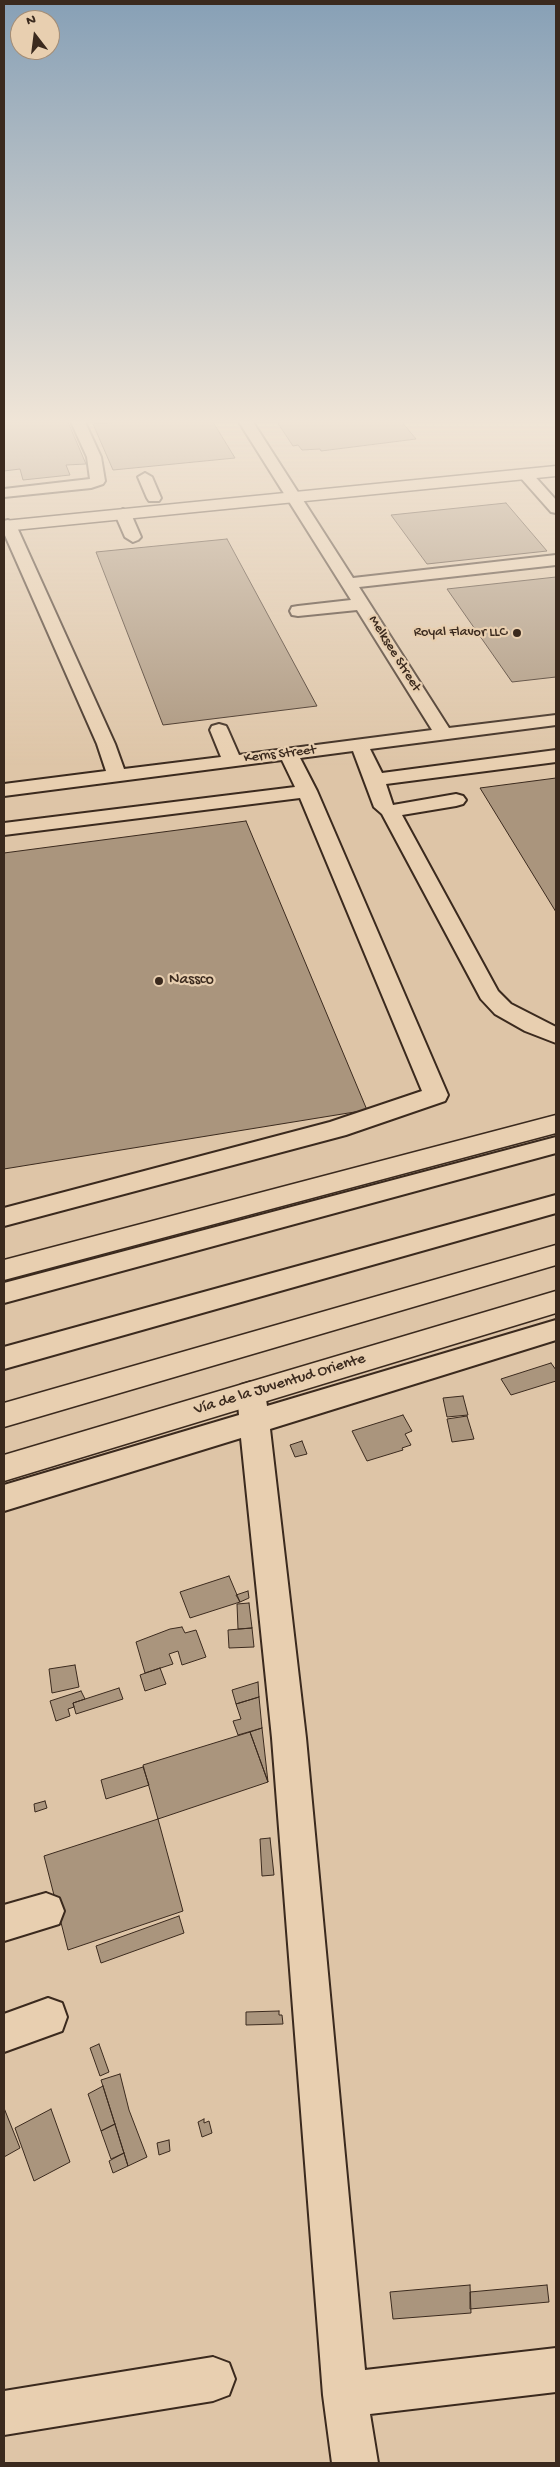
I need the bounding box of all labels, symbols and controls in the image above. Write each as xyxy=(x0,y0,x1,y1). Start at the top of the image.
north arrow xyxy=(10,10,60,60)
text: N xyxy=(25,12,38,30)
street label: Melksee Street xyxy=(364,613,424,695)
place label: Royal Flavor LLC xyxy=(414,625,507,641)
marker: Royal Flavor LLC xyxy=(511,627,523,639)
street label: Kerns Street xyxy=(243,742,317,768)
place label: Nassco xyxy=(169,971,214,991)
marker: Nassco xyxy=(153,975,165,987)
street label: Vía de la Juventud Oriente xyxy=(192,1350,368,1420)

